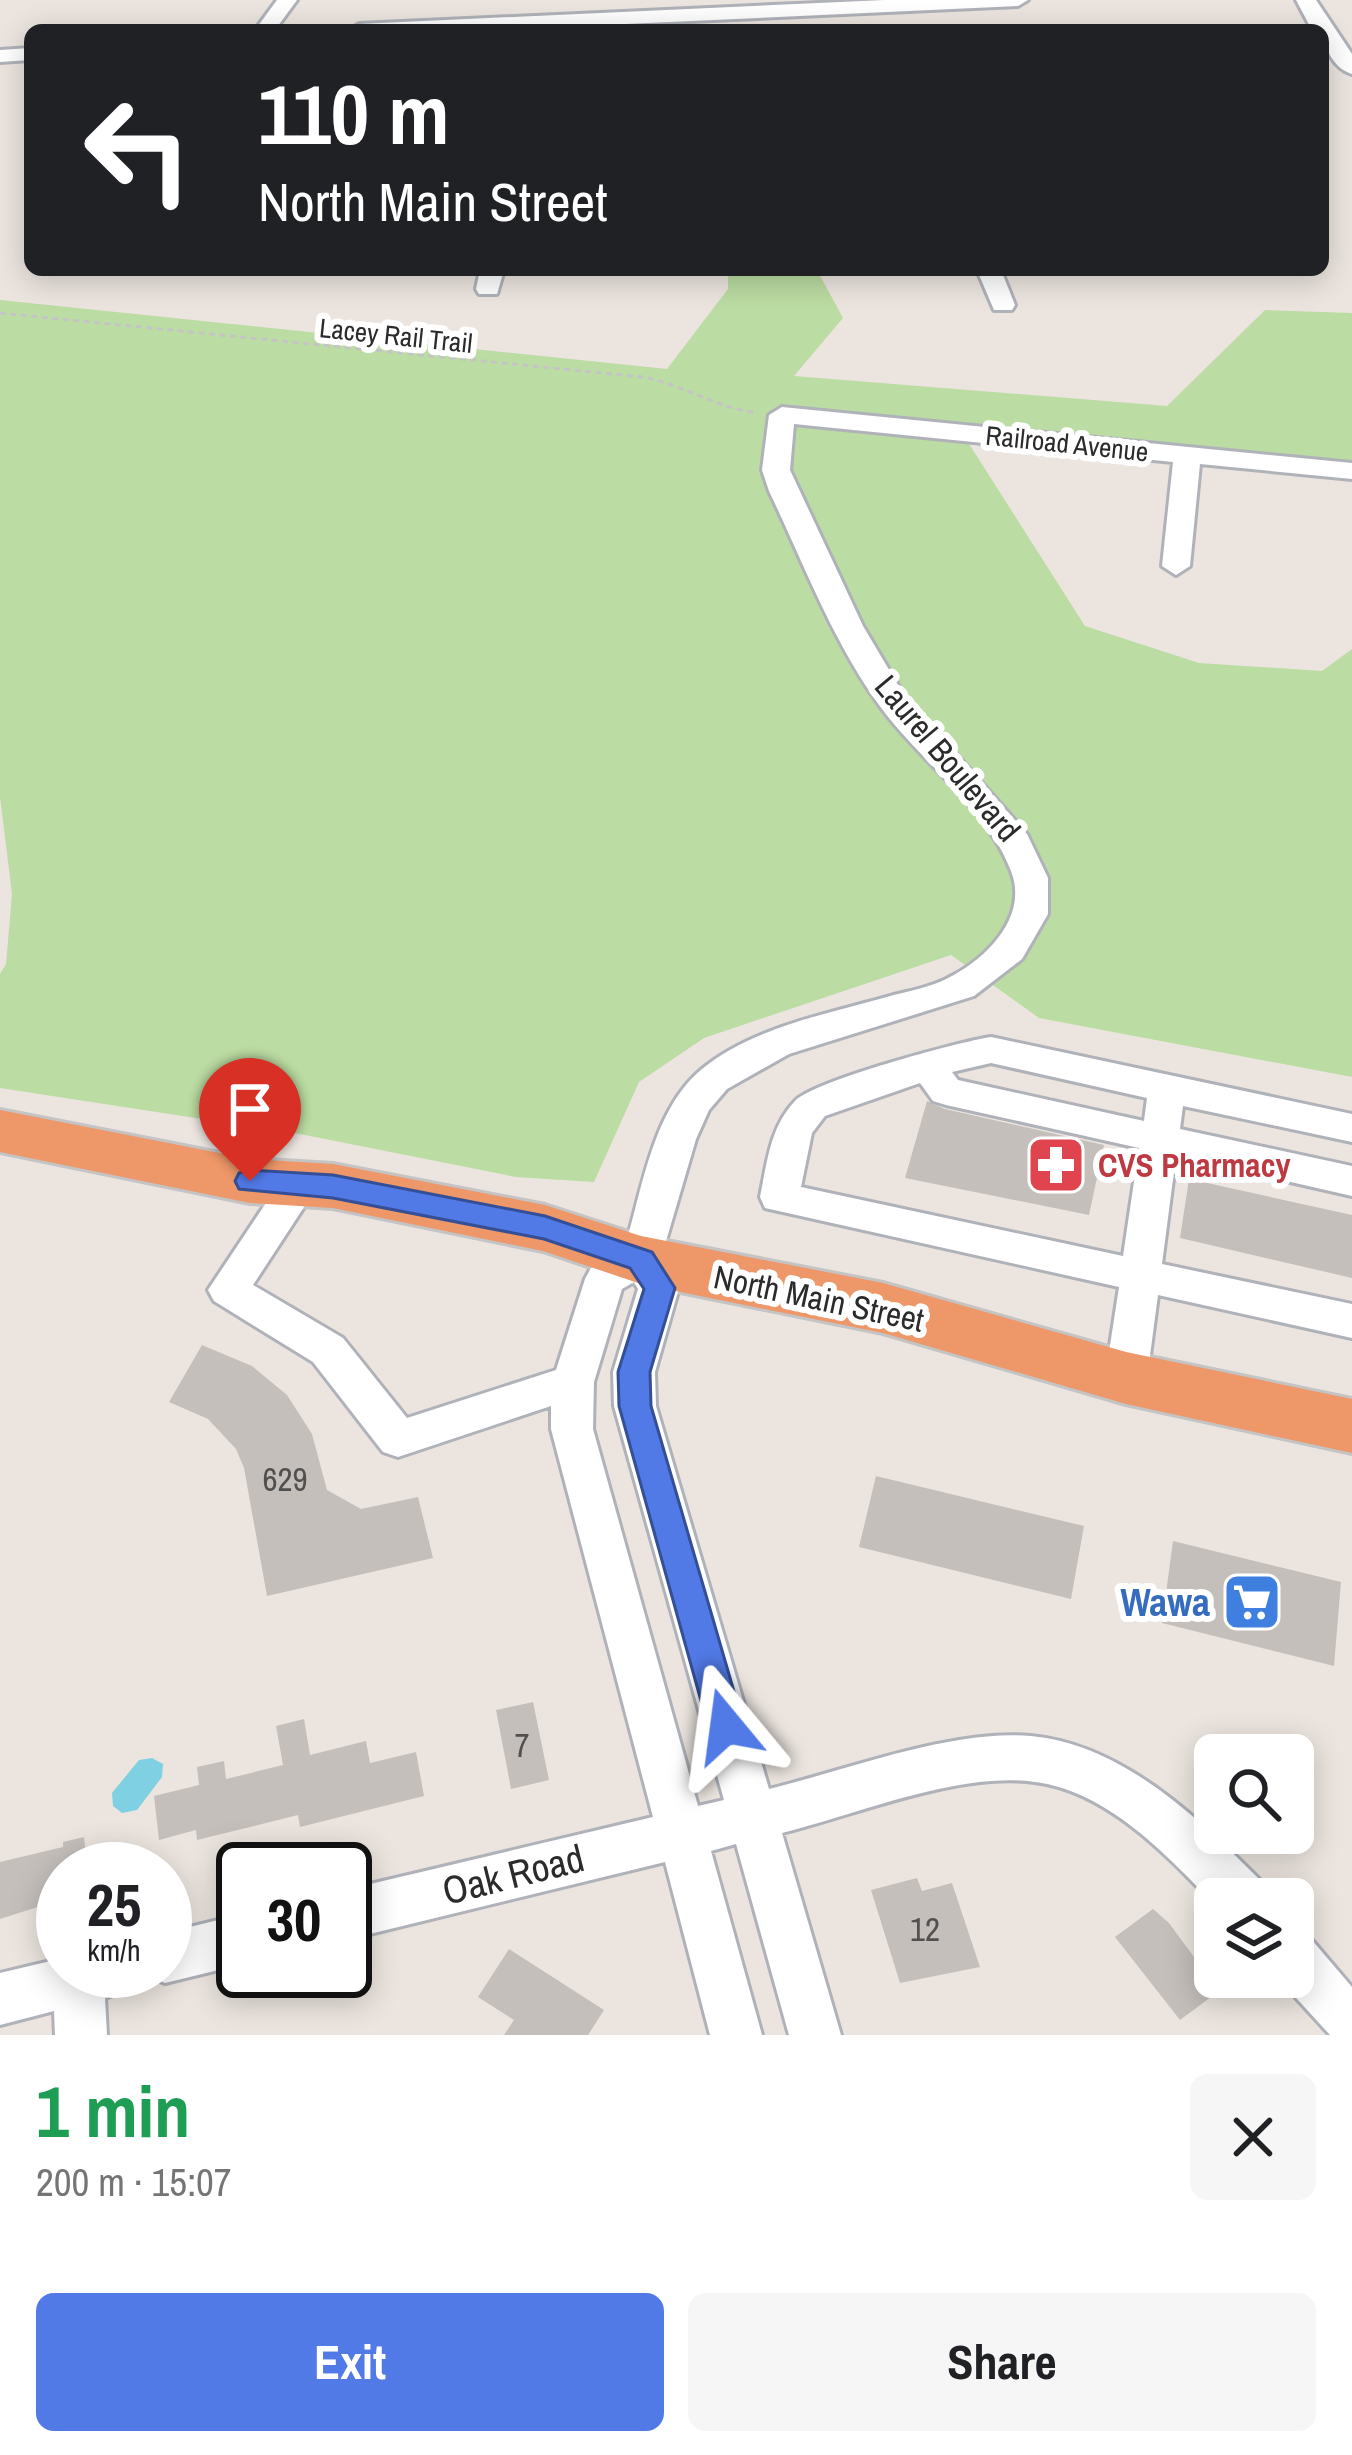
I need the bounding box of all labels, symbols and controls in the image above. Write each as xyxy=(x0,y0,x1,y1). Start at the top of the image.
text: 110 m xyxy=(258,57,450,170)
icon: left xyxy=(60,72,216,228)
text: North Main Street xyxy=(258,165,608,238)
street label: Lacey Rail Trail xyxy=(318,309,474,361)
street label: Railroad Avenue xyxy=(984,417,1150,469)
street label: Laurel Boulevard xyxy=(865,666,1031,850)
pin xyxy=(199,1058,301,1181)
icon: arrive xyxy=(217,1076,283,1142)
pharmacy icon: CVS Pharmacy xyxy=(1025,1134,1087,1196)
place label: CVS Pharmacy xyxy=(1098,1143,1291,1187)
street label: North Main Street xyxy=(710,1254,928,1342)
house number: 629 xyxy=(262,1457,308,1501)
supermarket icon: Wawa xyxy=(1221,1571,1283,1633)
place label: Wawa xyxy=(1121,1576,1210,1628)
position arrow xyxy=(663,1663,789,1789)
house number: 7 xyxy=(514,1723,530,1767)
map controls xyxy=(1194,1734,1314,1998)
button: search xyxy=(1194,1734,1314,1854)
street label: Oak Road xyxy=(437,1831,589,1917)
speed limit sign: 30 xyxy=(216,1842,372,1998)
text: 25 xyxy=(87,1864,141,1945)
button: layers xyxy=(1194,1878,1314,1998)
house number: 12 xyxy=(910,1907,940,1951)
text: km/h xyxy=(87,1930,141,1970)
text: 1 min xyxy=(36,2062,190,2159)
button: close xyxy=(1190,2074,1316,2200)
text: 200 m · 15:07 xyxy=(36,2156,232,2208)
button: Exit xyxy=(36,2293,664,2431)
button: Share xyxy=(688,2293,1316,2431)

